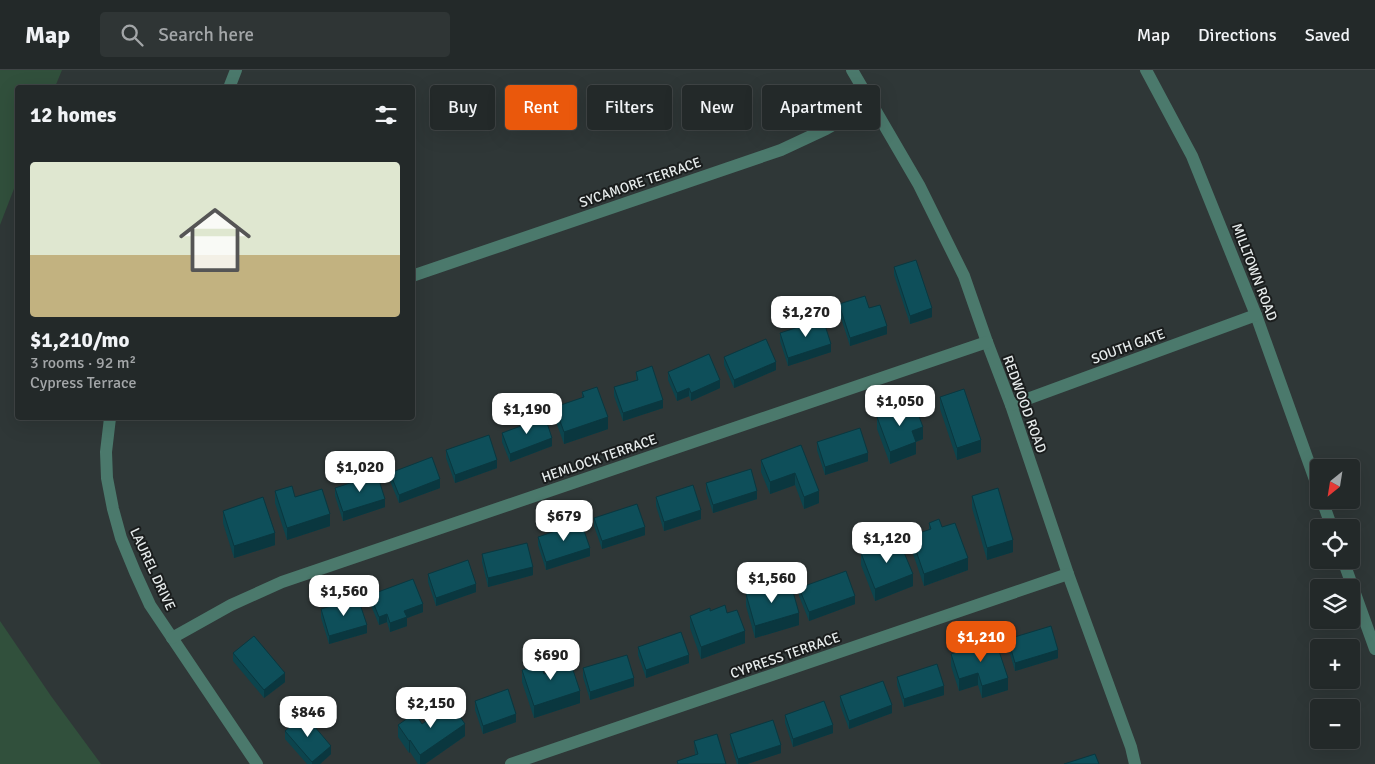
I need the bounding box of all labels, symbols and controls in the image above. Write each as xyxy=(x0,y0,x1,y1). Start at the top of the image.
search box xyxy=(100,12,450,57)
text: Map xyxy=(25,20,70,50)
icon: search xyxy=(118,21,146,49)
text: Search here xyxy=(158,23,254,47)
text: Map xyxy=(1137,24,1170,46)
text: Directions xyxy=(1198,24,1277,46)
text: Saved xyxy=(1305,24,1350,46)
chip: Buy xyxy=(430,85,495,130)
chip: Rent xyxy=(505,85,577,130)
chip: Filters xyxy=(587,85,672,130)
chip: New xyxy=(682,85,752,130)
chip: Apartment xyxy=(762,85,880,130)
icon: filters xyxy=(372,101,400,129)
text: 12 homes xyxy=(30,102,116,128)
street label: SYCAMORE TERRACE xyxy=(577,154,703,211)
icon: home xyxy=(170,195,260,285)
street label: MILLTOWN ROAD xyxy=(1228,221,1281,323)
pin: $1,270 xyxy=(765,296,847,338)
text: $1,270 xyxy=(782,302,830,322)
street label: SOUTH GATE xyxy=(1089,325,1167,368)
text: $1,210/mo xyxy=(30,327,129,353)
text: 3 rooms · 92 m² xyxy=(30,353,136,373)
street label: REDWOOD ROAD xyxy=(999,353,1050,455)
text: Cypress Terrace xyxy=(30,373,136,393)
pin: $1,050 xyxy=(859,384,941,427)
text: $1,050 xyxy=(876,391,924,411)
pin: $1,190 xyxy=(486,392,568,435)
text: $1,190 xyxy=(503,399,551,419)
street label: HEMLOCK TERRACE xyxy=(539,431,659,486)
pin: $1,020 xyxy=(319,450,401,493)
text: $1,020 xyxy=(336,457,384,477)
north arrow xyxy=(1310,459,1360,509)
map controls xyxy=(1310,459,1360,749)
pin: $679 xyxy=(534,500,594,542)
text: $679 xyxy=(547,506,581,526)
button: locate xyxy=(1310,519,1360,569)
pin: $1,120 xyxy=(846,522,928,564)
street label: LAUREL DRIVE xyxy=(126,525,179,613)
text: $1,120 xyxy=(863,528,911,548)
pin: $1,560 xyxy=(731,562,813,604)
text: $1,560 xyxy=(748,568,796,588)
pin: $1,560 xyxy=(303,574,385,617)
button: layers xyxy=(1310,579,1360,629)
text: $1,560 xyxy=(320,581,368,601)
pin: $1,210 xyxy=(940,620,1022,663)
text: $1,210 xyxy=(957,627,1005,647)
street label: CYPRESS TERRACE xyxy=(728,629,842,682)
pin: $690 xyxy=(521,638,581,681)
button: + xyxy=(1310,639,1360,689)
text: $690 xyxy=(534,645,568,665)
pin: $2,150 xyxy=(390,686,472,729)
text: $2,150 xyxy=(407,693,455,713)
pin: $846 xyxy=(278,696,338,738)
button: − xyxy=(1310,699,1360,749)
text: $846 xyxy=(291,702,325,722)

